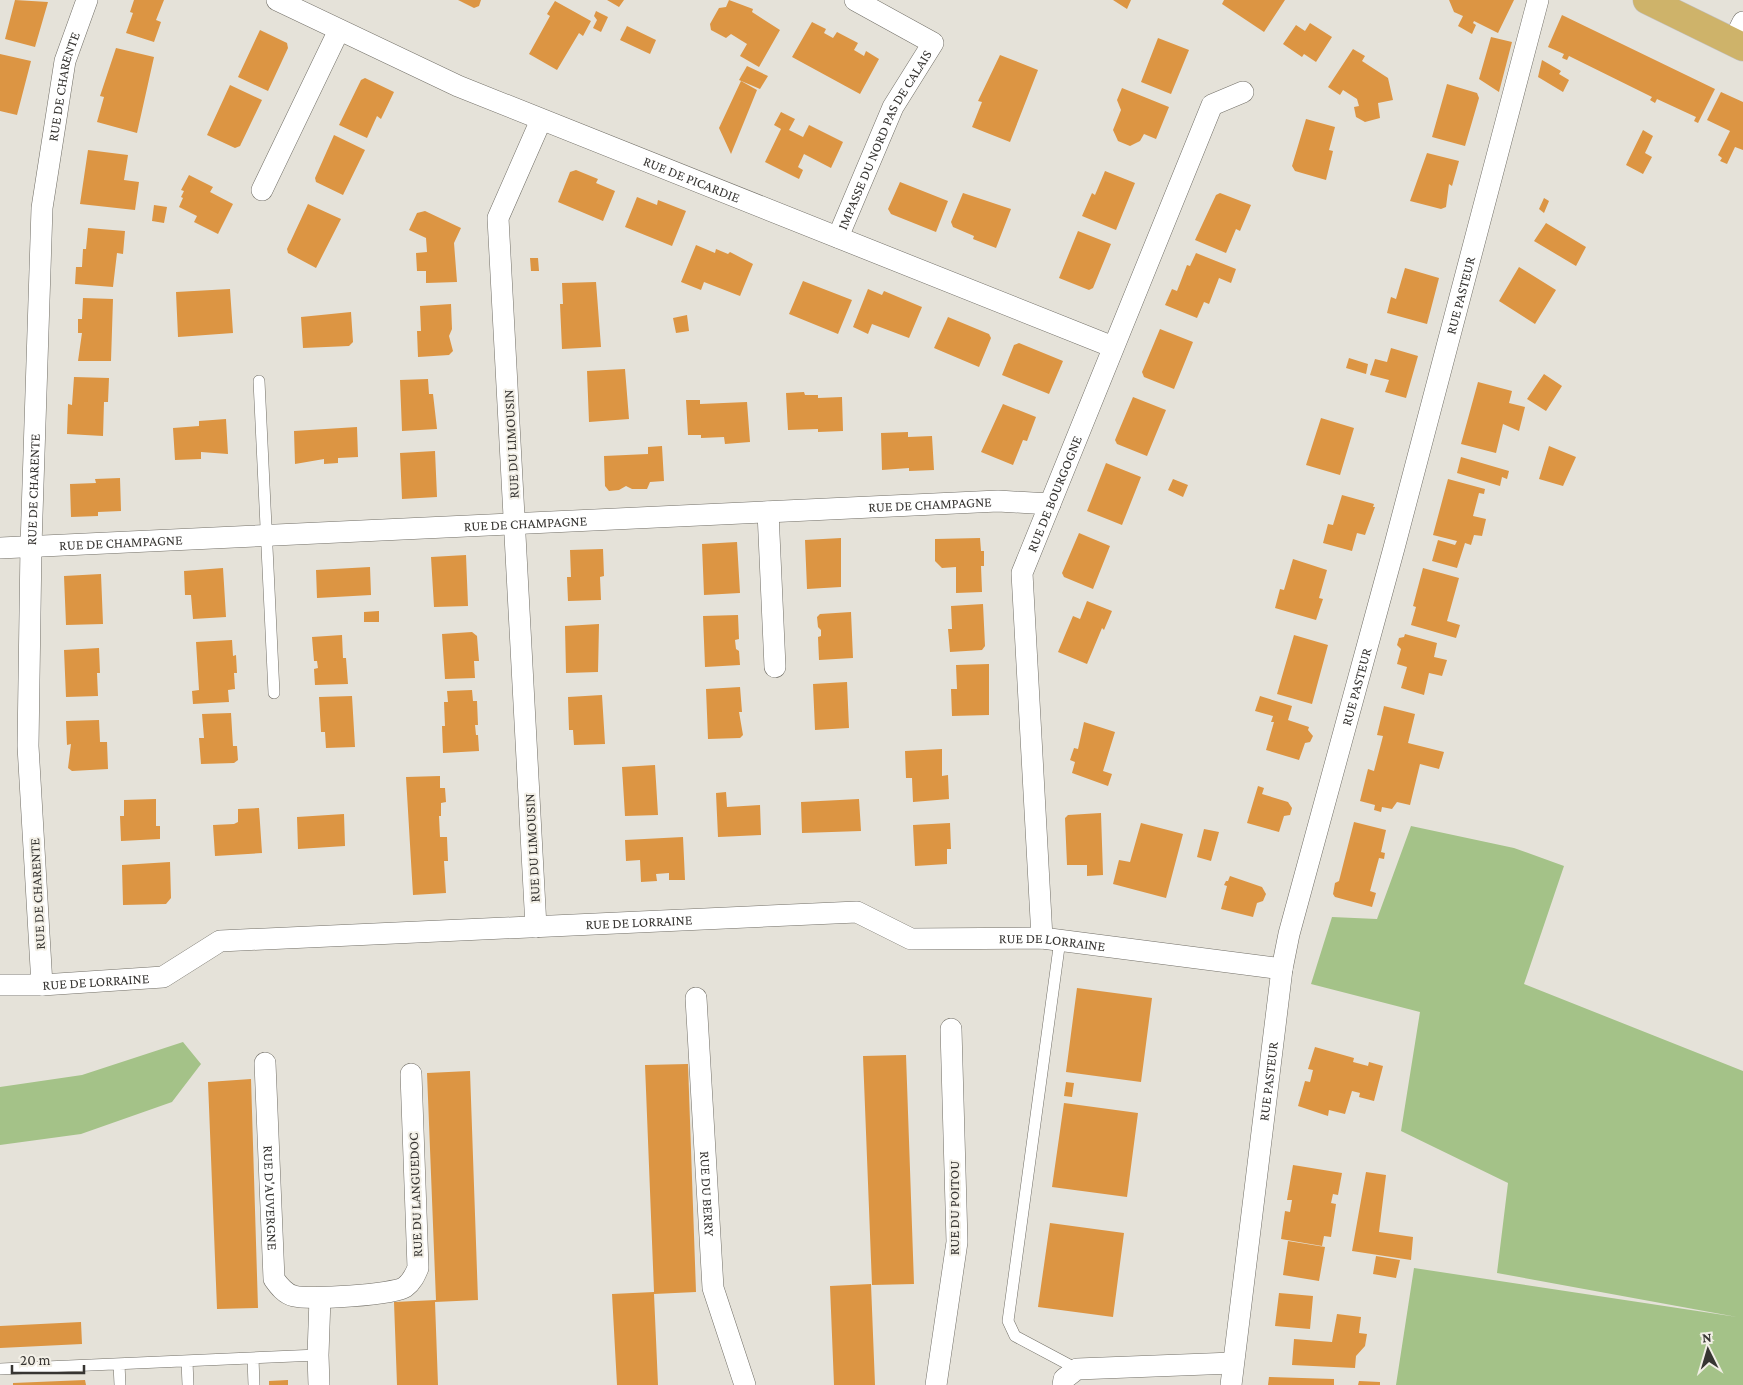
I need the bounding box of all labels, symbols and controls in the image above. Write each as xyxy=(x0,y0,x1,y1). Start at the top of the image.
street label: RUE DE CHARENTE xyxy=(45,29,83,142)
street label: IMPASSE DU NORD PAS DE CALAIS xyxy=(834,47,935,232)
street label: RUE DE PICARDIE xyxy=(641,153,743,206)
street label: RUE PASTEUR xyxy=(1442,255,1478,336)
street label: RUE DU LIMOUSIN xyxy=(500,389,522,499)
street label: RUE DE CHARENTE xyxy=(23,433,43,546)
street label: RUE DE BOURGOGNE xyxy=(1023,433,1085,554)
street label: RUE DE CHAMPAGNE xyxy=(868,493,992,515)
street label: RUE DE CHAMPAGNE xyxy=(463,512,588,534)
street label: RUE DE CHAMPAGNE xyxy=(59,531,183,553)
street label: RUE PASTEUR xyxy=(1338,646,1375,727)
street label: RUE DU LIMOUSIN xyxy=(521,793,543,903)
street label: RUE DE CHARENTE xyxy=(26,837,48,950)
street label: RUE DE LORRAINE xyxy=(585,911,693,932)
street label: RUE DE LORRAINE xyxy=(999,930,1107,954)
street label: RUE DE LORRAINE xyxy=(42,970,150,993)
street label: RUE PASTEUR xyxy=(1255,1040,1281,1122)
street label: RUE DU LANGUEDOC xyxy=(405,1132,425,1258)
street label: RUE D'AUVERGNE xyxy=(260,1145,281,1251)
street label: RUE DU BERRY xyxy=(697,1150,718,1238)
street label: RUE DU POITOU xyxy=(946,1161,962,1255)
north arrow xyxy=(1683,1325,1733,1375)
text: N xyxy=(1701,1329,1713,1345)
scale bar xyxy=(12,1342,85,1374)
text: 20 m xyxy=(20,1352,51,1368)

